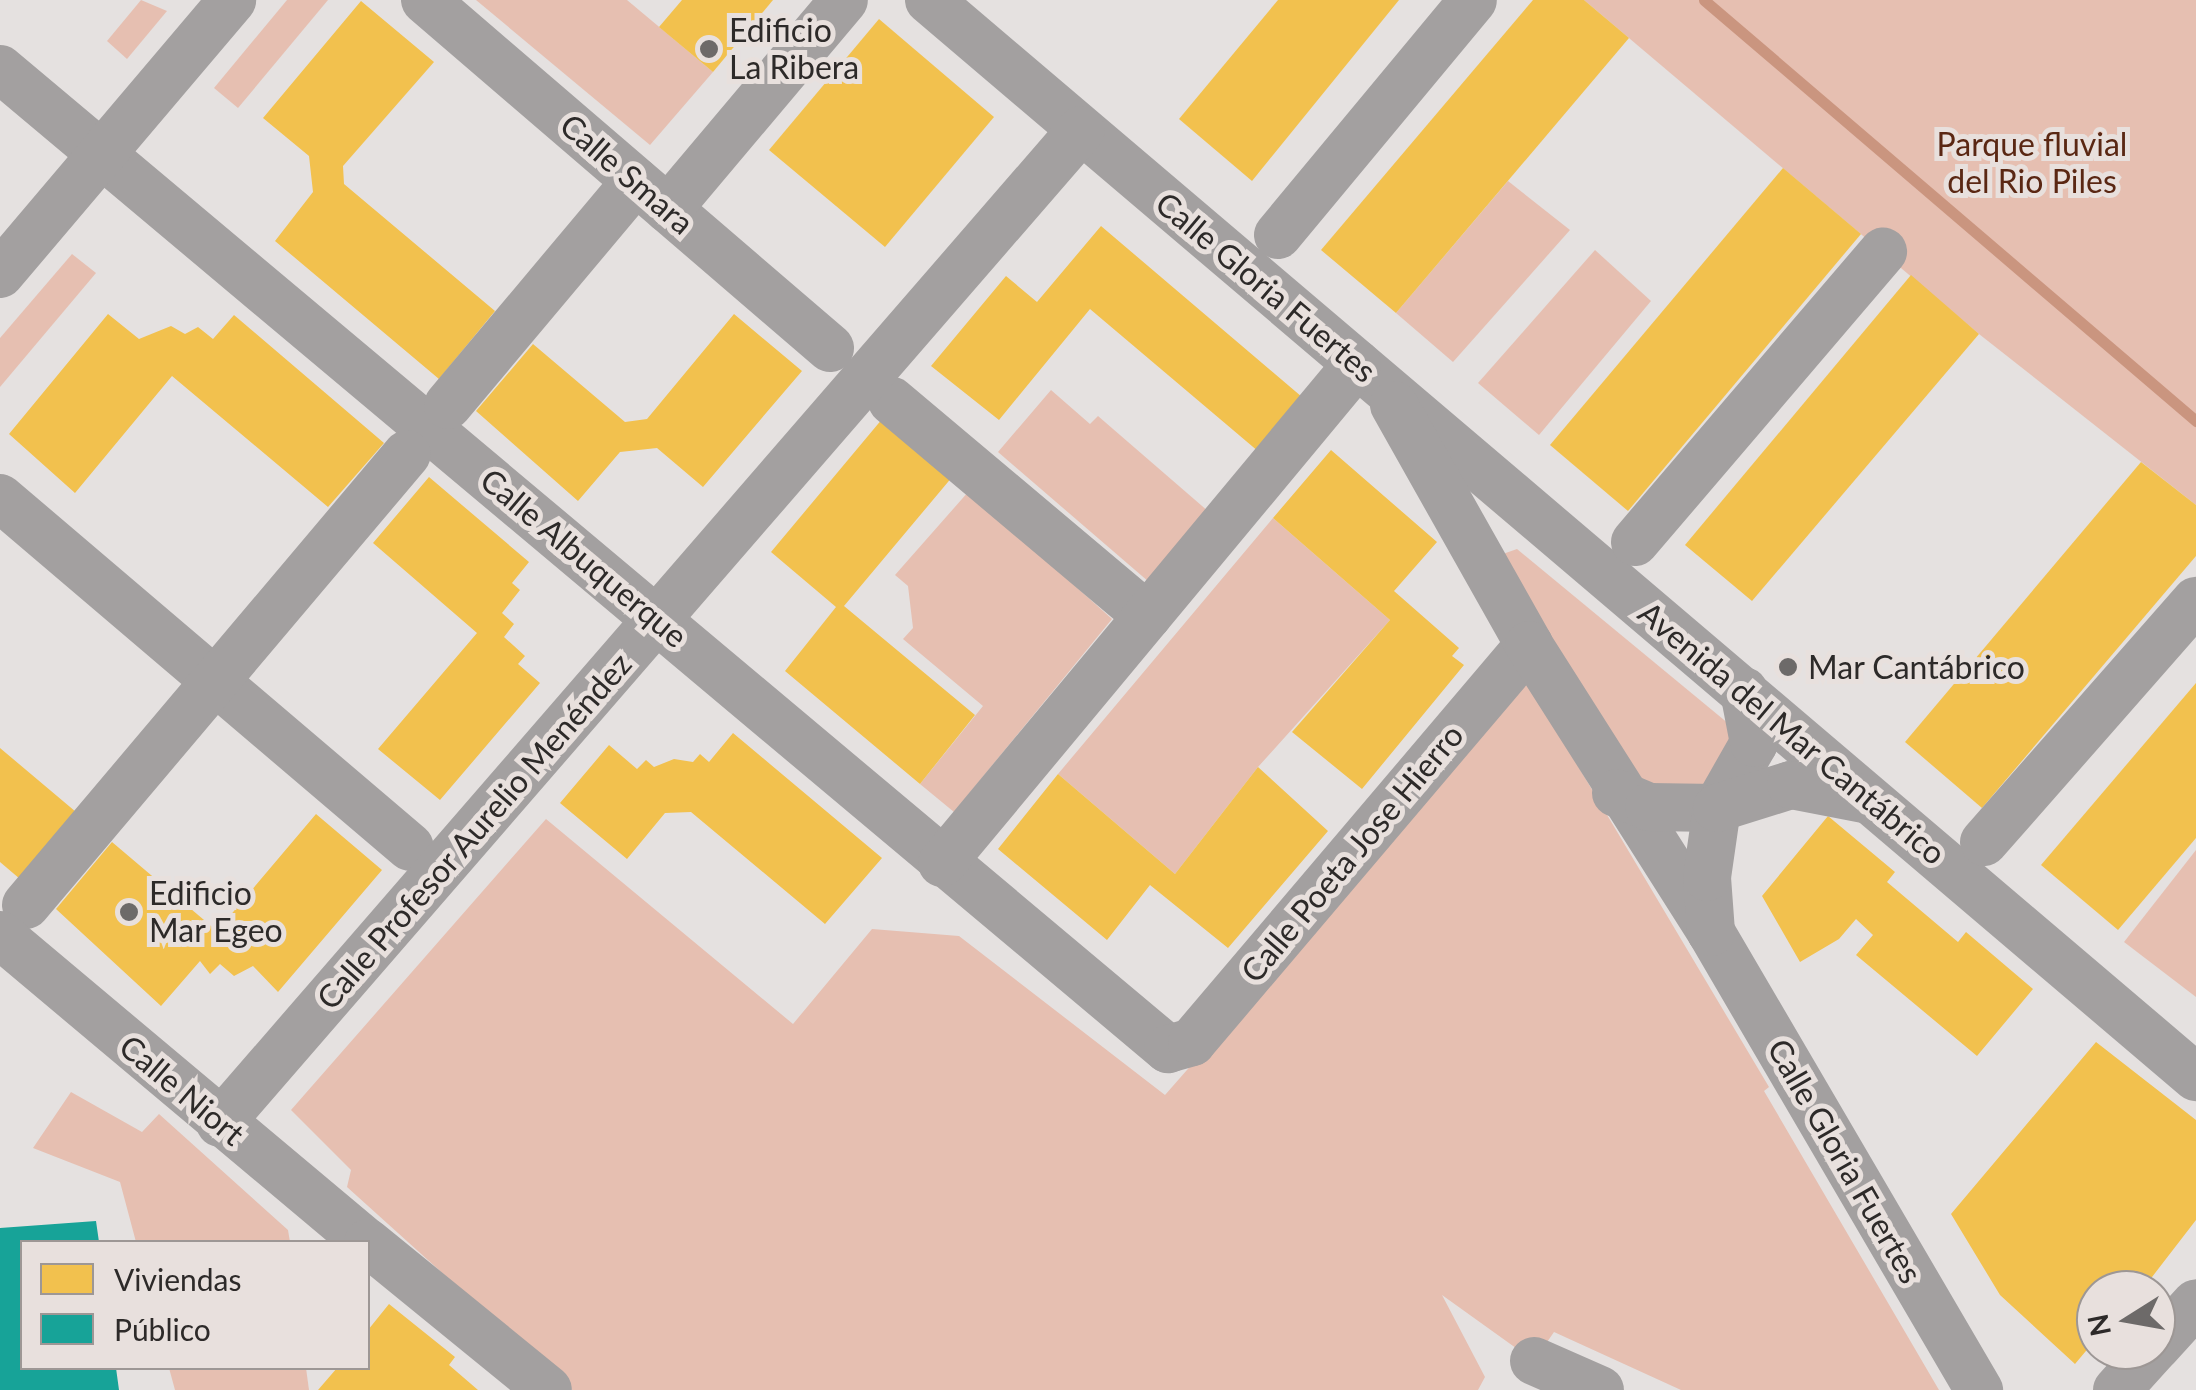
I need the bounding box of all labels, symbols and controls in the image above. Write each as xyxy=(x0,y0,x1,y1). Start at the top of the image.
place label: Edificio La Ribera xyxy=(729,12,859,87)
marker: Edificio La Ribera xyxy=(698,38,720,60)
street label: Calle Smara xyxy=(553,106,701,242)
park label: Parque fluvial del Rio Piles xyxy=(1937,126,2127,201)
street label: Calle Gloria Fuertes xyxy=(1148,184,1384,390)
street label: Calle Albuquerque xyxy=(473,460,695,656)
street label: Avenida del Mar Cantábrico xyxy=(1631,593,1953,873)
street label: Calle Profesor Aurelio Menéndez xyxy=(308,644,640,1018)
place label: Mar Cantábrico xyxy=(1808,648,2026,686)
marker: Mar Cantábrico xyxy=(1777,656,1799,678)
street label: Calle Poeta Jose Hierro xyxy=(1233,716,1471,990)
place label: Edificio Mar Egeo xyxy=(149,875,283,950)
marker: Edificio Mar Egeo xyxy=(118,901,140,923)
street label: Calle Niort xyxy=(112,1027,252,1153)
street label: Calle Gloria Fuertes xyxy=(1760,1032,1930,1290)
legend xyxy=(20,1240,370,1370)
text: Viviendas xyxy=(114,1261,241,1297)
north arrow xyxy=(2076,1270,2176,1370)
text: Público xyxy=(114,1311,211,1347)
text: N xyxy=(2080,1312,2117,1339)

